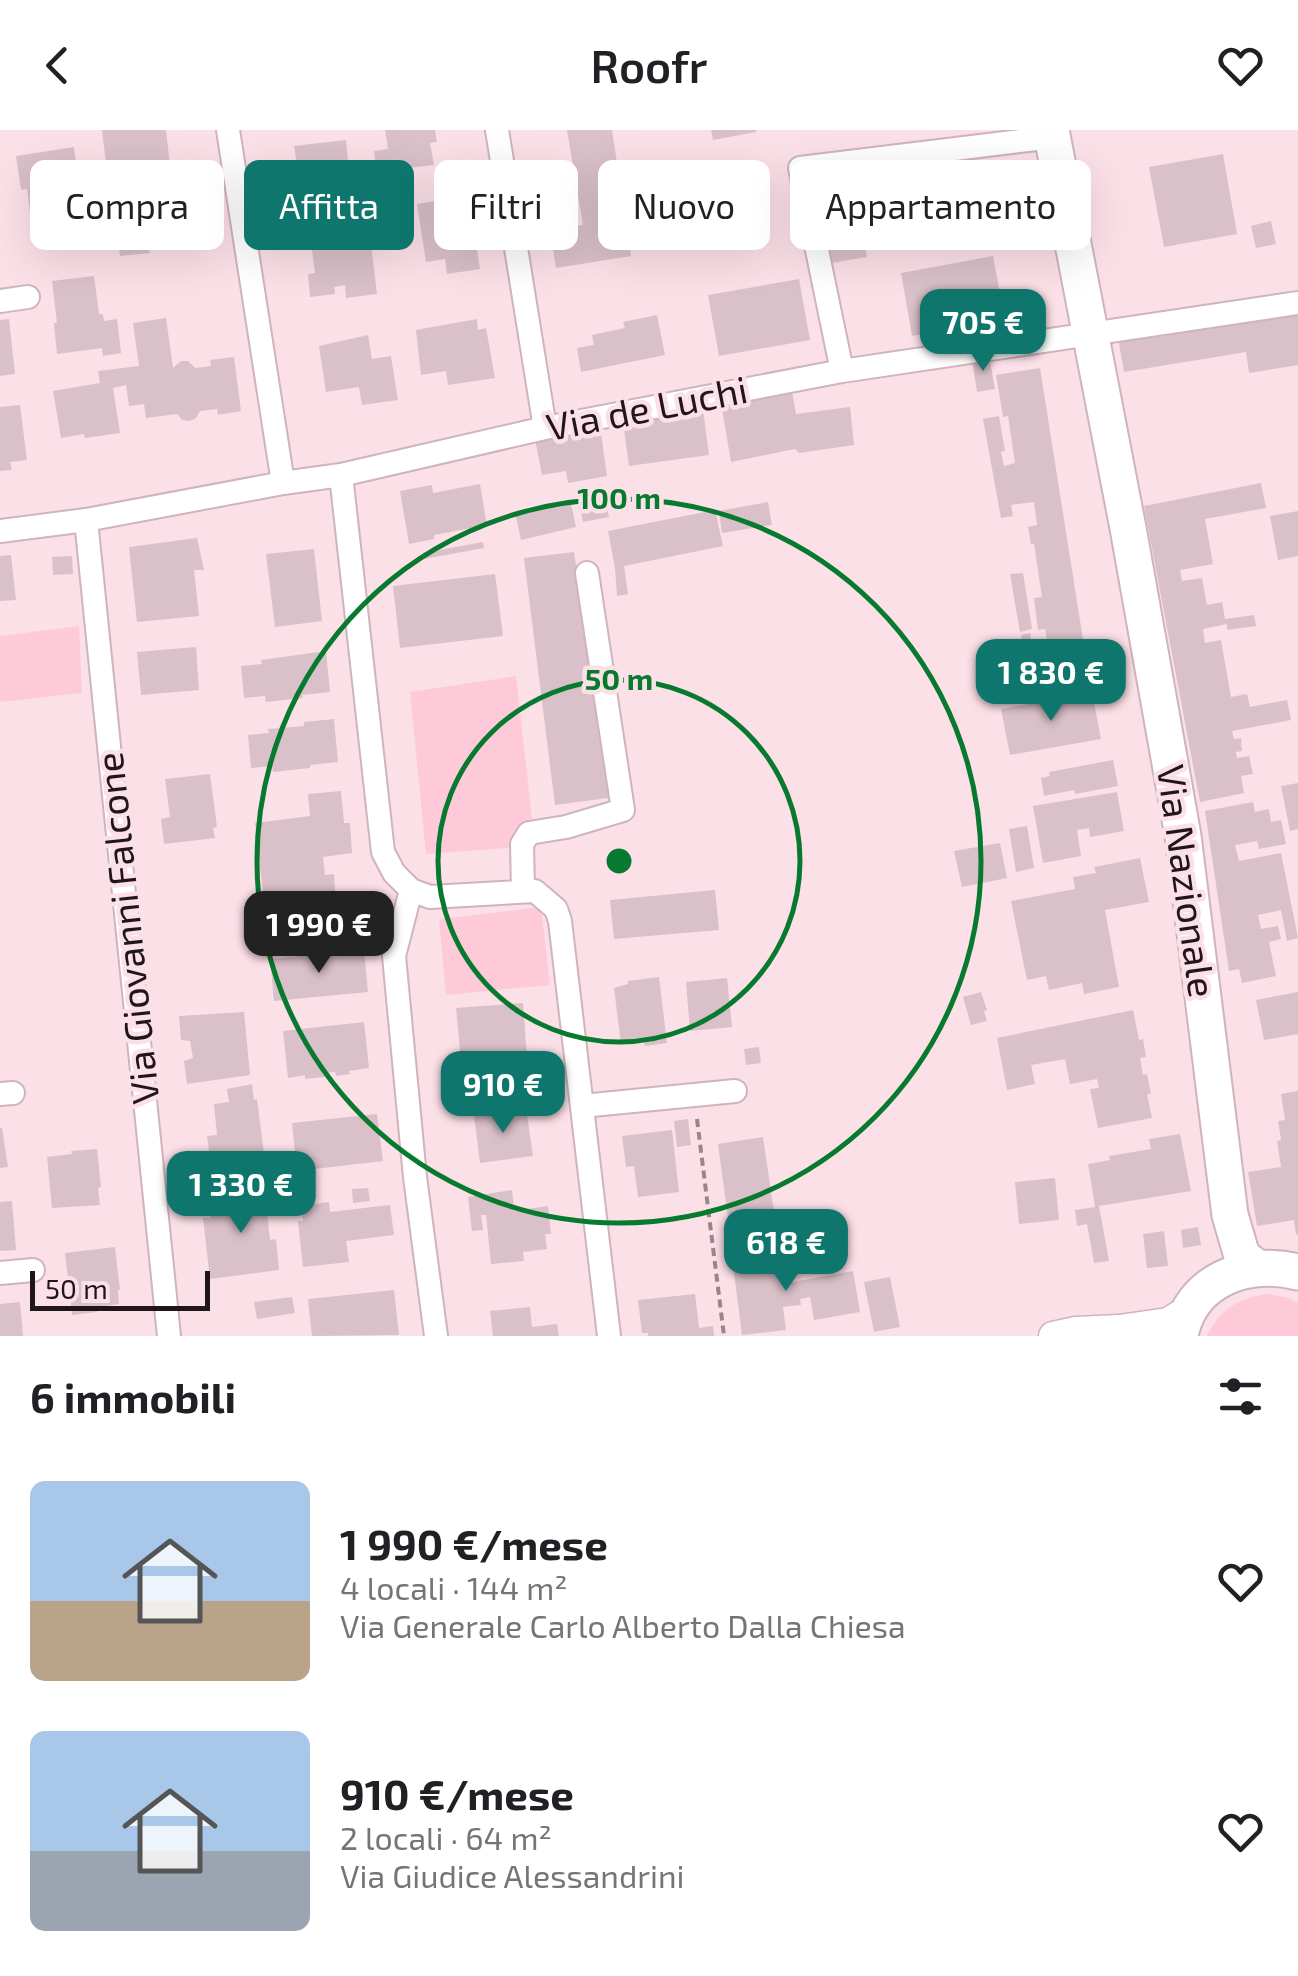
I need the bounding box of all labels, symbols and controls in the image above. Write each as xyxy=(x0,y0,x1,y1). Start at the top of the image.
icon: back xyxy=(30,38,85,93)
text: Roofr xyxy=(591,38,707,92)
icon: heart xyxy=(1213,38,1268,93)
chip: Compra xyxy=(30,160,224,250)
chip: Affitta xyxy=(244,160,414,250)
chip: Filtri xyxy=(434,160,578,250)
chip: Nuovo xyxy=(598,160,770,250)
chip: Appartamento xyxy=(790,160,1091,250)
pin: 705 € xyxy=(913,289,1053,374)
text: 705 € xyxy=(942,302,1024,340)
street label: Via de Luchi xyxy=(542,365,751,449)
text: 100 m xyxy=(577,479,661,515)
pin: 1 830 € xyxy=(959,639,1143,724)
text: 1 830 € xyxy=(998,652,1104,690)
text: 50 m xyxy=(585,660,653,696)
street label: Via Giovanni Falcone xyxy=(85,750,167,1106)
street label: Via Nazionale xyxy=(1149,761,1227,1000)
centre of rings xyxy=(601,843,637,879)
pin: 1 990 € xyxy=(227,891,411,976)
text: 1 990 € xyxy=(266,904,372,942)
pin: 910 € xyxy=(433,1051,573,1136)
text: 910 € xyxy=(463,1064,543,1102)
pin: 1 330 € xyxy=(149,1151,333,1236)
text: 1 330 € xyxy=(189,1164,293,1202)
pin: 618 € xyxy=(716,1209,856,1294)
text: 618 € xyxy=(746,1222,826,1260)
scale bar xyxy=(30,1266,210,1310)
text: 50 m xyxy=(45,1271,108,1305)
icon: filters xyxy=(1213,1369,1268,1424)
text: 6 immobili xyxy=(30,1371,236,1421)
text: 1 990 €/mese xyxy=(340,1518,608,1568)
icon: home xyxy=(110,1521,230,1641)
icon: heart xyxy=(1213,1554,1268,1609)
text: 4 locali · 144 m² xyxy=(340,1568,568,1606)
text: Via Generale Carlo Alberto Dalla Chiesa xyxy=(340,1606,906,1644)
text: 910 €/mese xyxy=(340,1768,574,1818)
icon: home xyxy=(110,1771,230,1891)
icon: heart xyxy=(1213,1804,1268,1859)
text: 2 locali · 64 m² xyxy=(340,1818,552,1856)
text: Via Giudice Alessandrini xyxy=(340,1856,685,1894)

